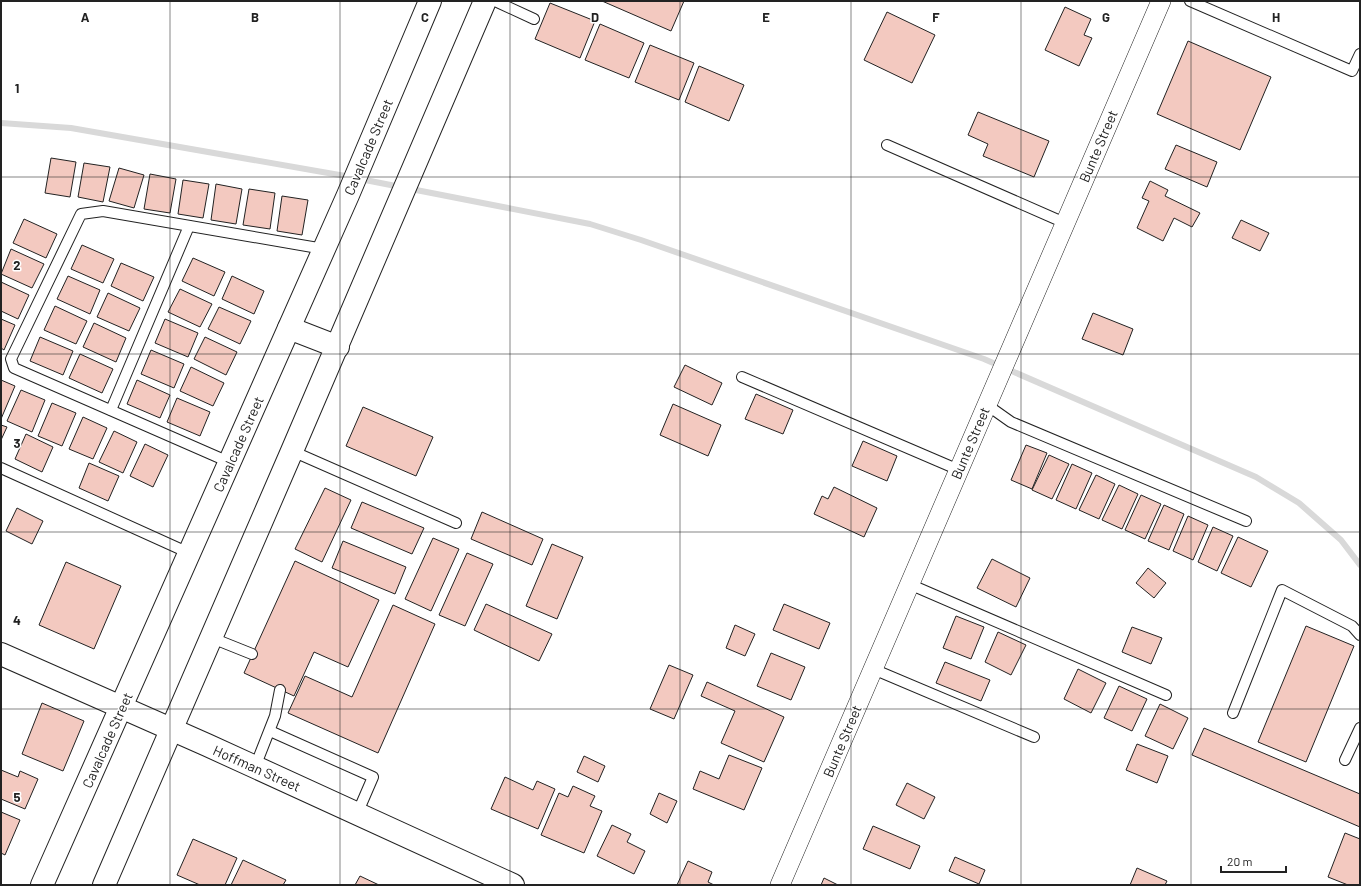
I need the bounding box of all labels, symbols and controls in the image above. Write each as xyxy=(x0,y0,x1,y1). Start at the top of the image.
text: A xyxy=(81,9,90,25)
text: B xyxy=(251,9,259,25)
text: C xyxy=(421,9,429,25)
text: D xyxy=(591,9,599,25)
text: E xyxy=(762,9,770,25)
text: F xyxy=(932,9,940,25)
text: G xyxy=(1102,9,1110,25)
text: H xyxy=(1272,9,1280,25)
text: 1 xyxy=(15,80,19,96)
street label: Cavalcade Street xyxy=(340,96,396,198)
street label: Bunte Street xyxy=(1075,107,1121,185)
text: 2 xyxy=(13,257,21,273)
street label: Cavalcade Street xyxy=(209,394,267,494)
street label: Bunte Street xyxy=(947,404,993,482)
text: 3 xyxy=(13,435,21,451)
text: 4 xyxy=(13,612,21,628)
street label: Cavalcade Street xyxy=(78,690,136,790)
street label: Bunte Street xyxy=(819,702,865,780)
street label: Hoffman Street xyxy=(211,741,303,795)
text: 5 xyxy=(13,789,21,805)
scale bar xyxy=(1221,848,1286,874)
text: 20 m xyxy=(1227,854,1253,868)

